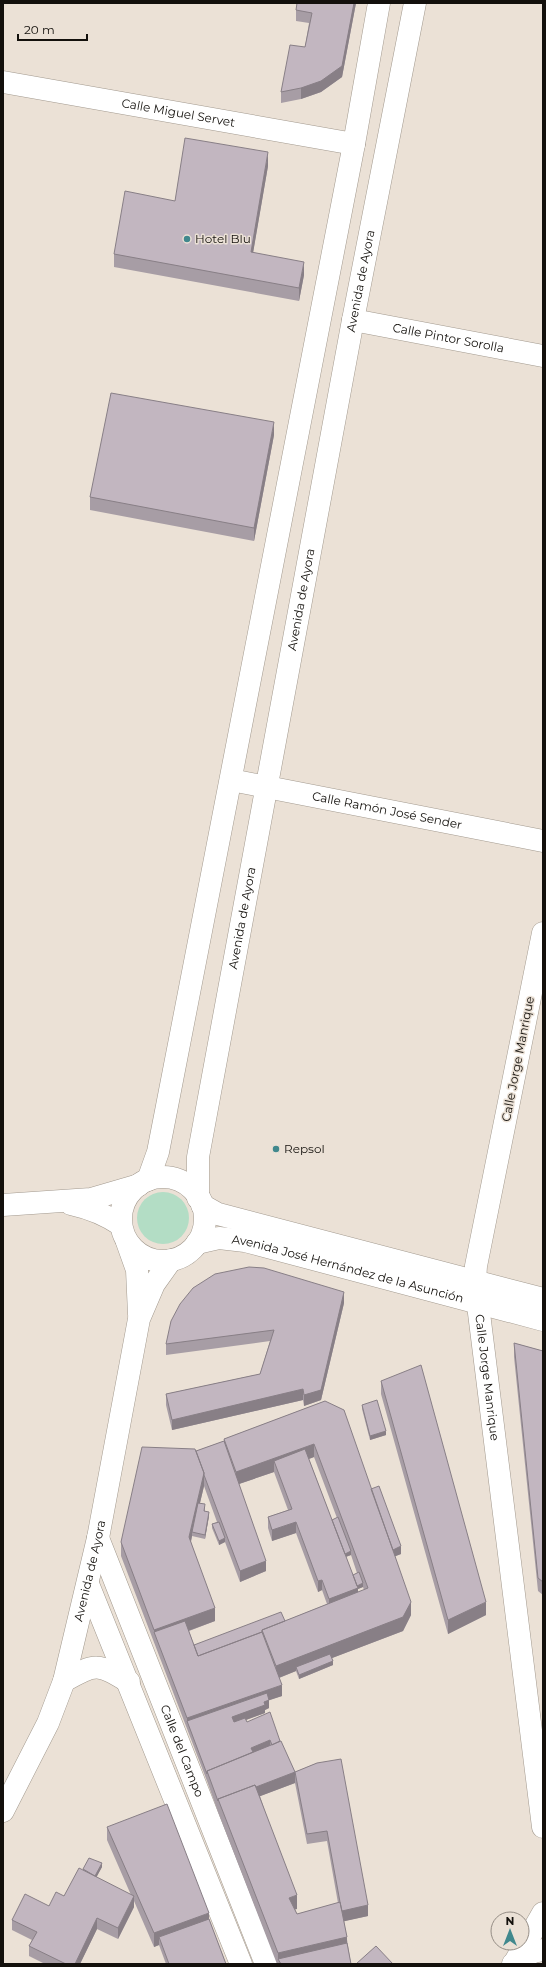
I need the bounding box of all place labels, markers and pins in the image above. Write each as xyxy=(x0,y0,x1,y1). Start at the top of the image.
place label: Hotel Blu xyxy=(195,231,251,246)
marker: Hotel Blu xyxy=(182,234,192,244)
place label: Repsol xyxy=(284,1141,325,1156)
marker: Repsol xyxy=(271,1144,281,1154)

